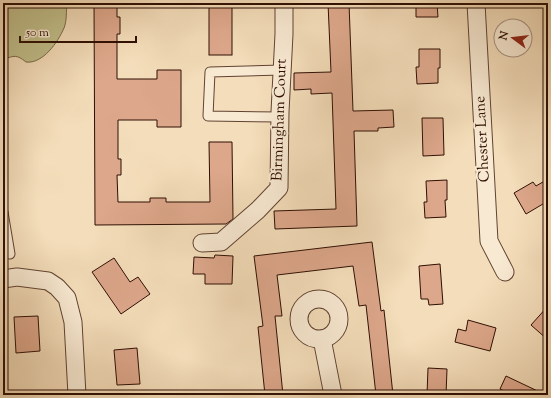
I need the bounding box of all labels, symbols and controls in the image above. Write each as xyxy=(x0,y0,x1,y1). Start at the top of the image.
scale bar xyxy=(20,18,136,44)
north arrow xyxy=(493,18,533,58)
text: 50 m xyxy=(25,24,49,42)
text: N xyxy=(495,29,513,43)
street label: Birmingham Court xyxy=(267,58,293,182)
street label: Chester Lane xyxy=(470,95,496,183)

